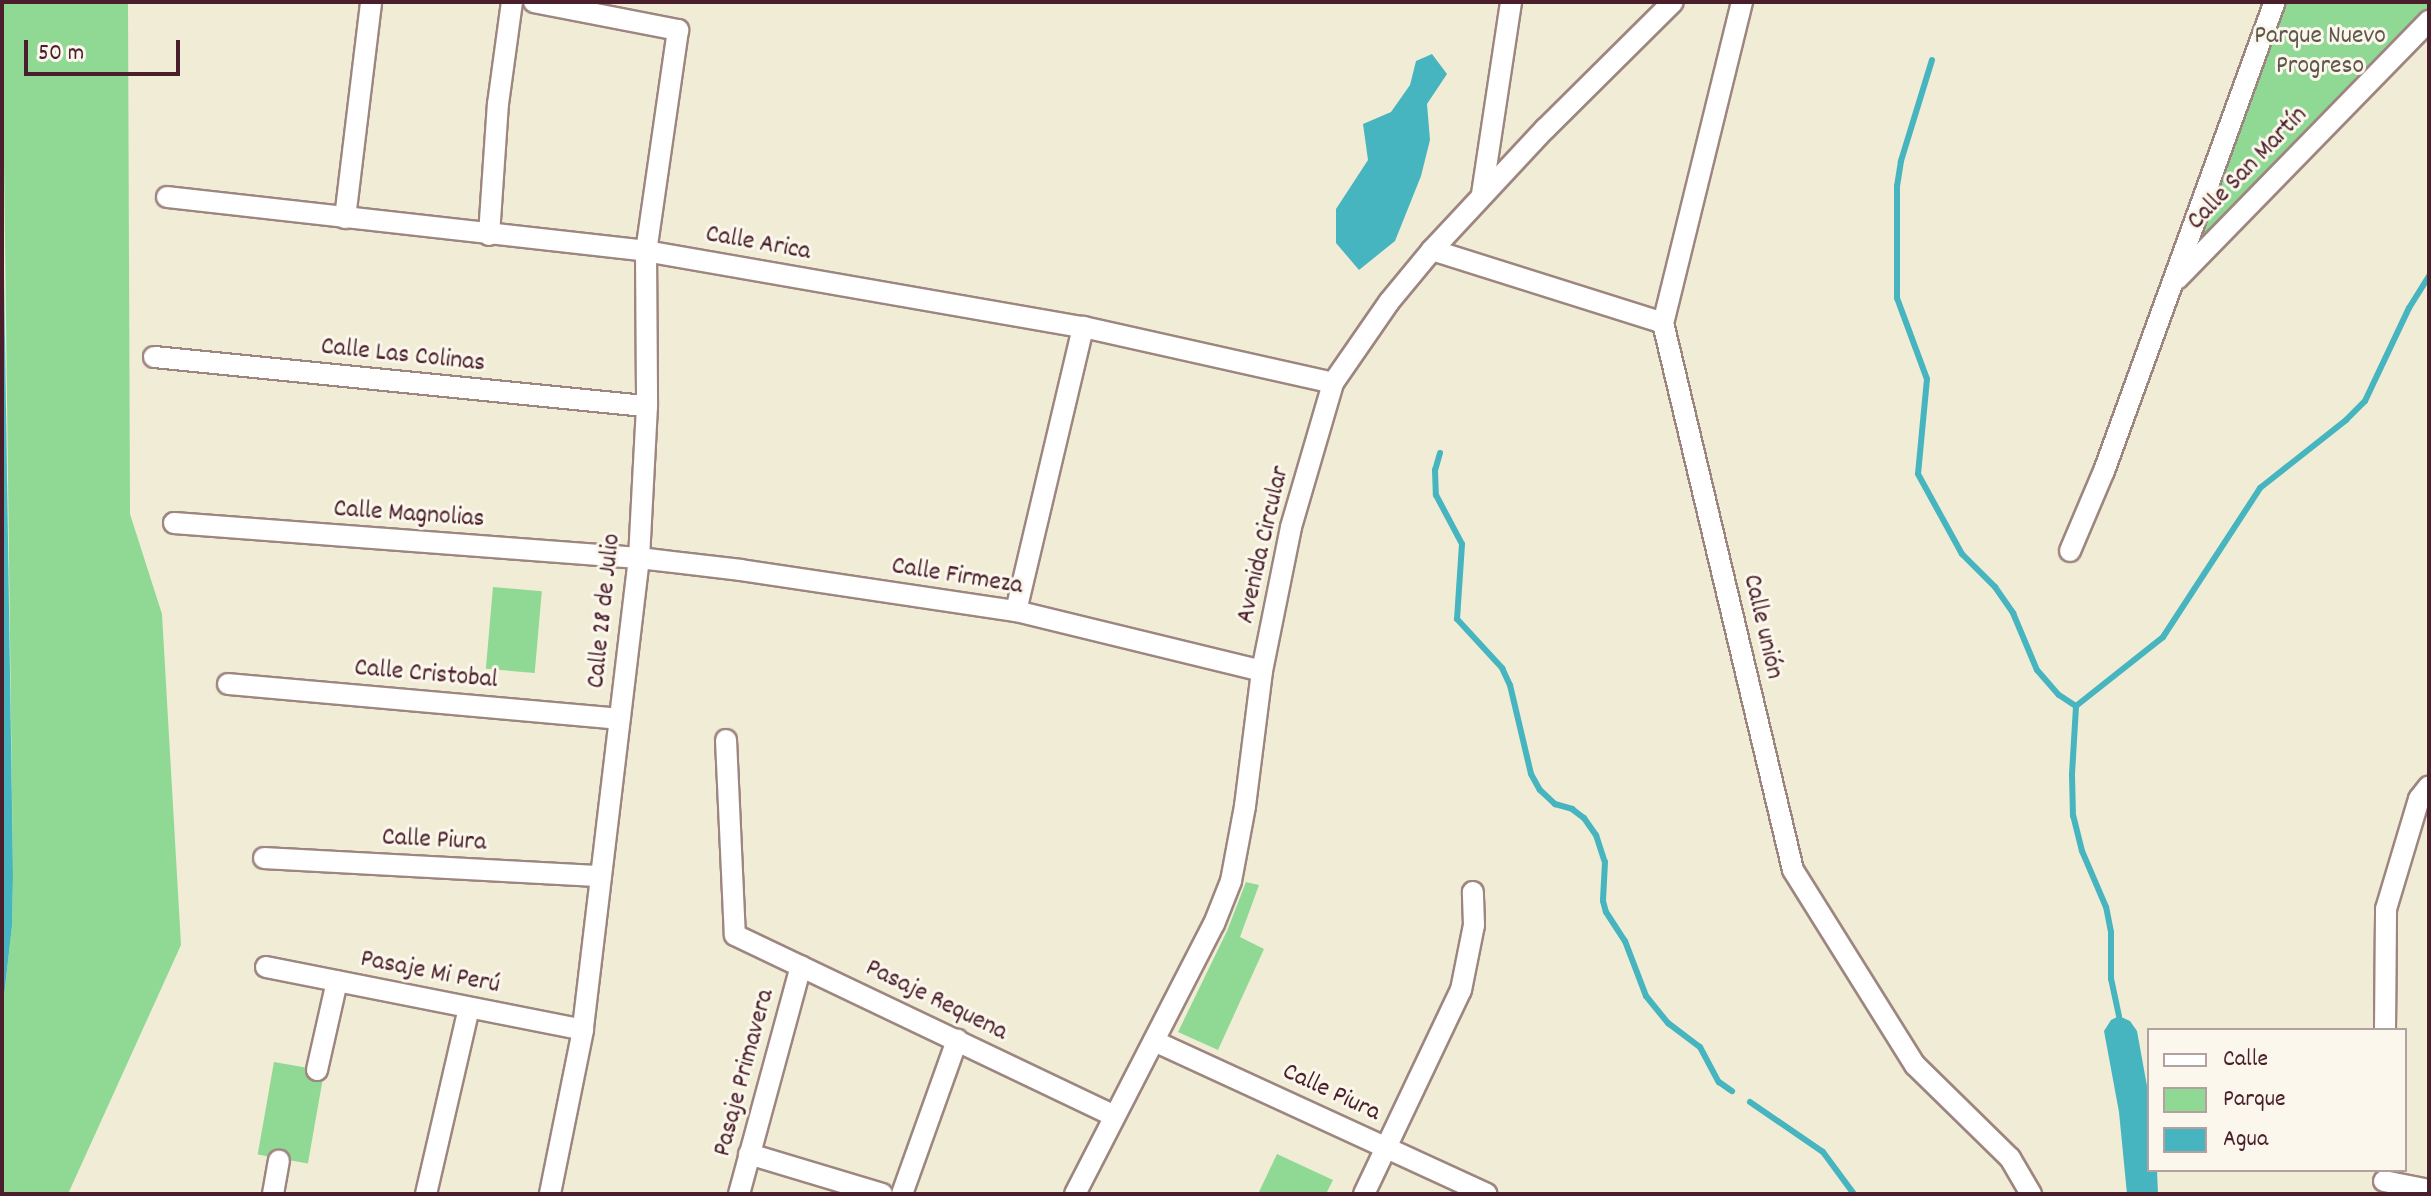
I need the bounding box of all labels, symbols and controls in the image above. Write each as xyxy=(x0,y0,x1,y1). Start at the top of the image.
park label: Parque Nuevo Progreso xyxy=(2254,21,2386,82)
scale bar xyxy=(28,24,184,74)
text: 50 m xyxy=(38,37,84,71)
street label: Calle San Martín xyxy=(2181,101,2315,237)
street label: Calle Arica xyxy=(703,219,813,269)
street label: Calle Las Colinas xyxy=(319,332,487,380)
street label: Avenida Circular xyxy=(1231,463,1297,627)
street label: Calle Magnolias xyxy=(332,494,486,536)
street label: Calle 28 de Julio xyxy=(581,532,629,690)
street label: Calle Firmeza xyxy=(889,551,1025,603)
street label: Calle unión xyxy=(1735,572,1789,682)
street label: Calle Cristobal xyxy=(353,653,499,697)
street label: Calle Piura xyxy=(381,823,487,859)
street label: Pasaje Mi Perú xyxy=(358,944,502,1002)
street label: Pasaje Requena xyxy=(860,953,1012,1049)
street label: Pasaje Primavera xyxy=(708,986,782,1160)
legend xyxy=(2147,1028,2407,1172)
text: Calle xyxy=(2223,1043,2268,1077)
street label: Calle Piura xyxy=(1277,1057,1385,1129)
text: Parque xyxy=(2223,1083,2286,1117)
text: Agua xyxy=(2223,1123,2268,1157)

